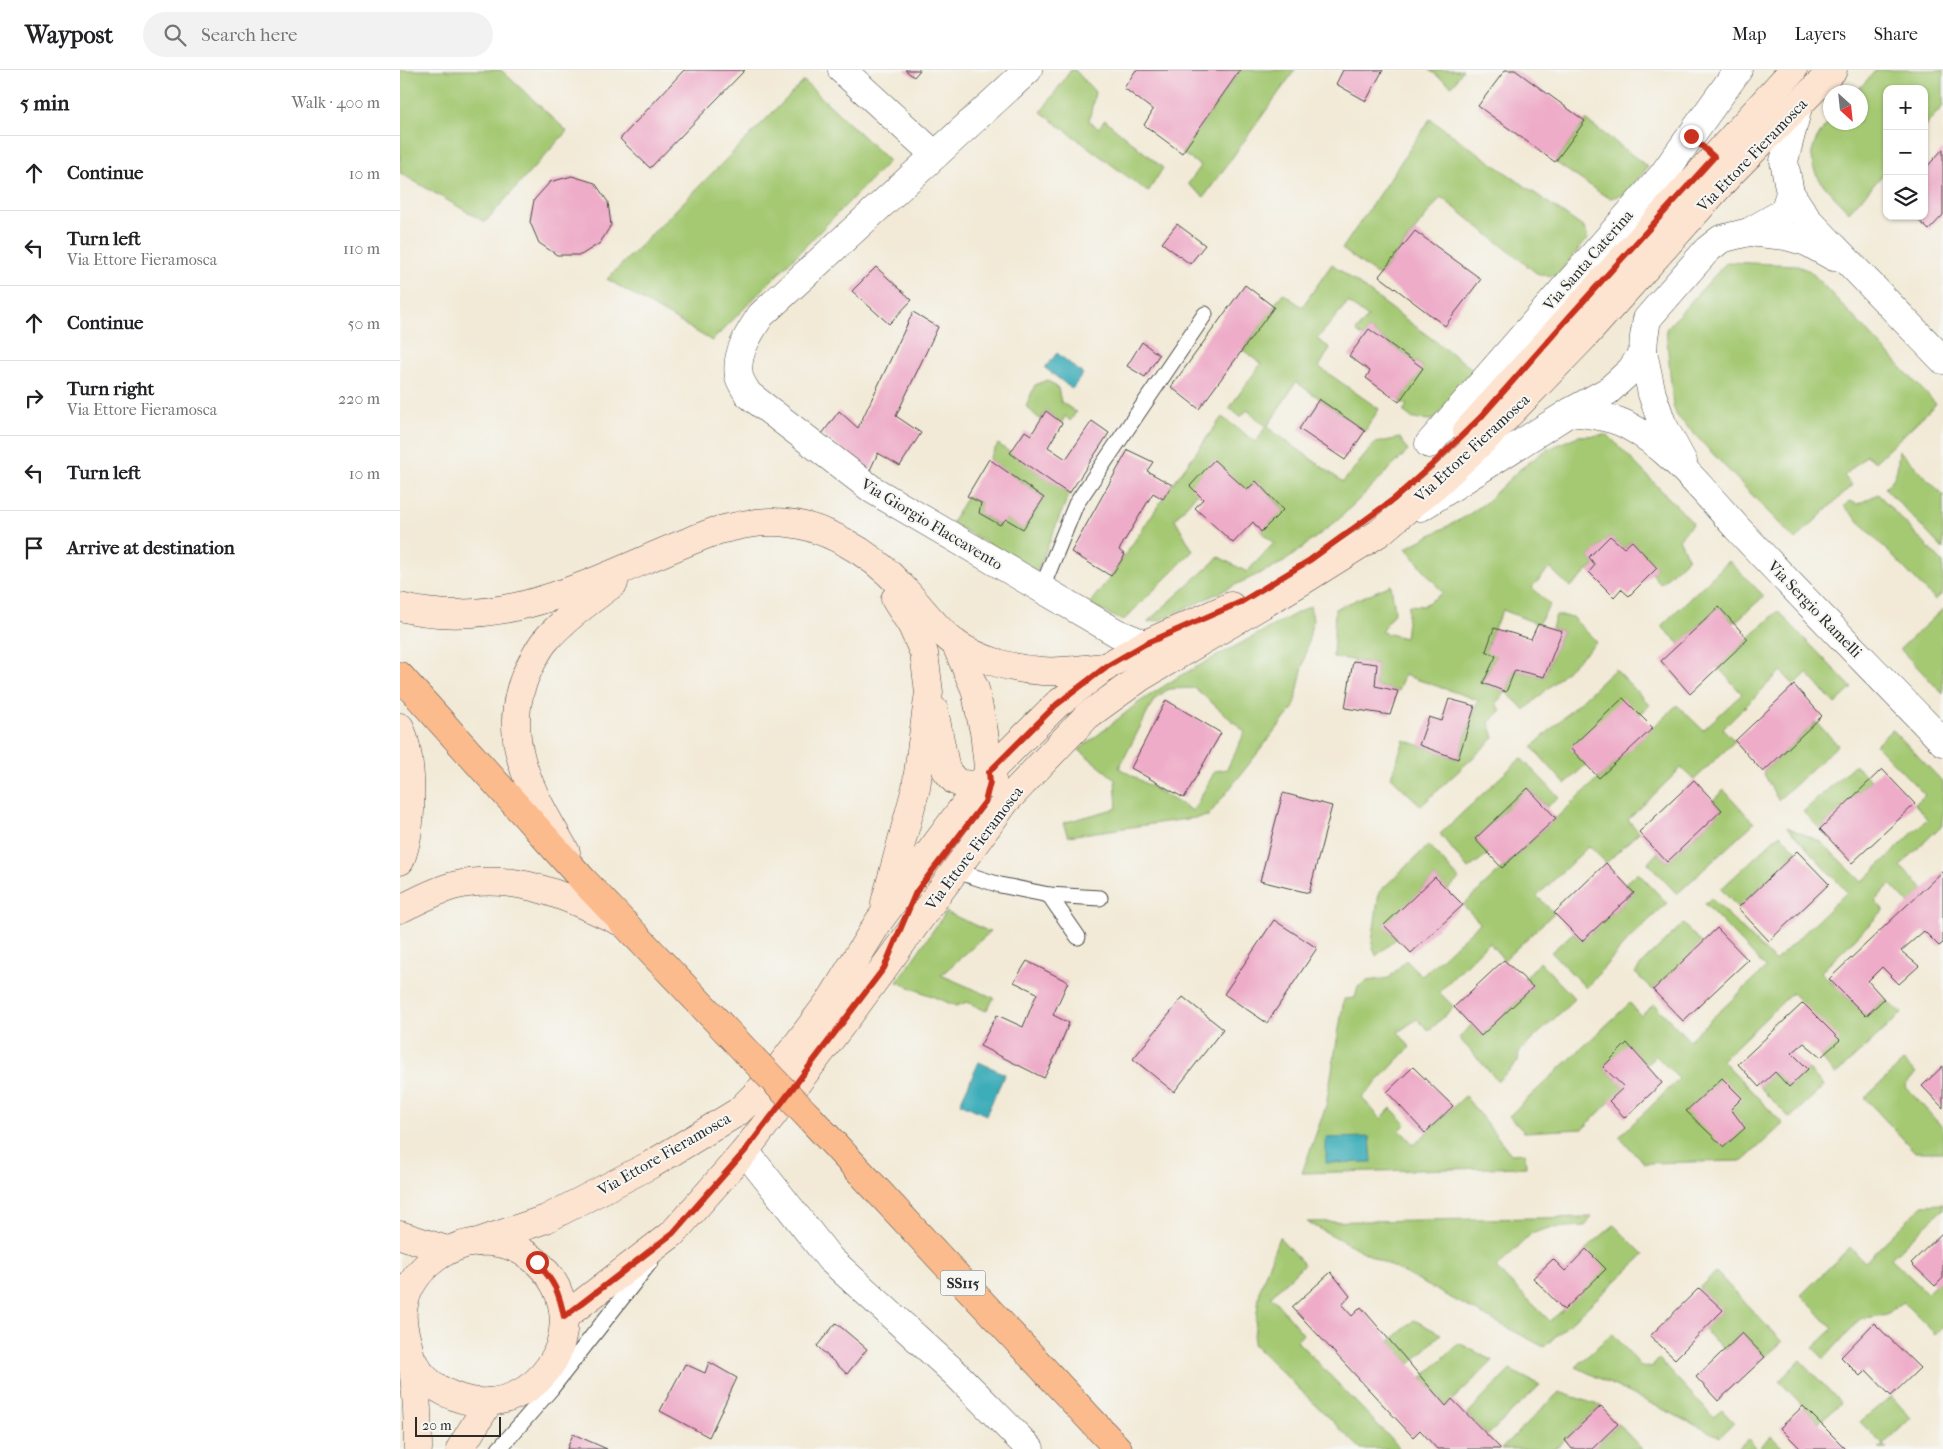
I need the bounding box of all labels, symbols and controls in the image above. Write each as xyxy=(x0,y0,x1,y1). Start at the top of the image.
search box xyxy=(143,12,493,57)
text: Waypost xyxy=(25,21,113,49)
icon: search xyxy=(161,21,189,49)
text: Search here xyxy=(201,24,297,46)
text: Map xyxy=(1732,24,1766,45)
text: Layers xyxy=(1794,24,1846,45)
text: Share xyxy=(1874,24,1918,45)
north arrow xyxy=(1823,85,1868,130)
map controls xyxy=(1883,85,1928,220)
button: + xyxy=(1883,85,1928,130)
text: 5 min xyxy=(20,91,69,115)
text: Walk · 400 m xyxy=(291,93,380,112)
street label: Via Ettore Fieramosca xyxy=(1692,94,1811,216)
route end xyxy=(1680,125,1703,148)
button: − xyxy=(1883,130,1928,175)
icon: ahead xyxy=(20,159,48,187)
text: Continue xyxy=(67,162,143,184)
text: 10 m xyxy=(349,164,380,183)
button: layers xyxy=(1883,175,1928,220)
street label: Via Santa Caterina xyxy=(1538,205,1637,315)
text: Turn left xyxy=(67,228,141,250)
icon: left xyxy=(20,234,48,262)
text: 110 m xyxy=(343,239,380,258)
text: Via Ettore Fieramosca xyxy=(67,250,217,269)
icon: ahead xyxy=(20,309,48,337)
text: Continue xyxy=(67,312,143,334)
text: 50 m xyxy=(348,314,380,333)
text: Turn right xyxy=(67,378,154,400)
icon: right xyxy=(20,384,48,412)
text: 220 m xyxy=(338,389,380,408)
street label: Via Ettore Fieramosca xyxy=(1410,389,1534,507)
text: Via Ettore Fieramosca xyxy=(67,400,217,419)
icon: left xyxy=(20,459,48,487)
text: Turn left xyxy=(67,462,141,484)
text: 10 m xyxy=(349,464,380,483)
street label: Via Giorgio Flaccavento xyxy=(857,474,1006,574)
icon: arrive xyxy=(20,534,48,562)
text: Arrive at destination xyxy=(67,537,235,559)
street label: Via Sergio Ramelli xyxy=(1763,556,1866,662)
street label: Via Ettore Fieramosca xyxy=(921,782,1027,914)
street label: Via Ettore Fieramosca xyxy=(593,1108,734,1200)
route start xyxy=(526,1251,549,1274)
road number: SS115 xyxy=(940,1270,986,1296)
scale bar xyxy=(415,1414,501,1437)
text: 20 m xyxy=(422,1417,452,1434)

